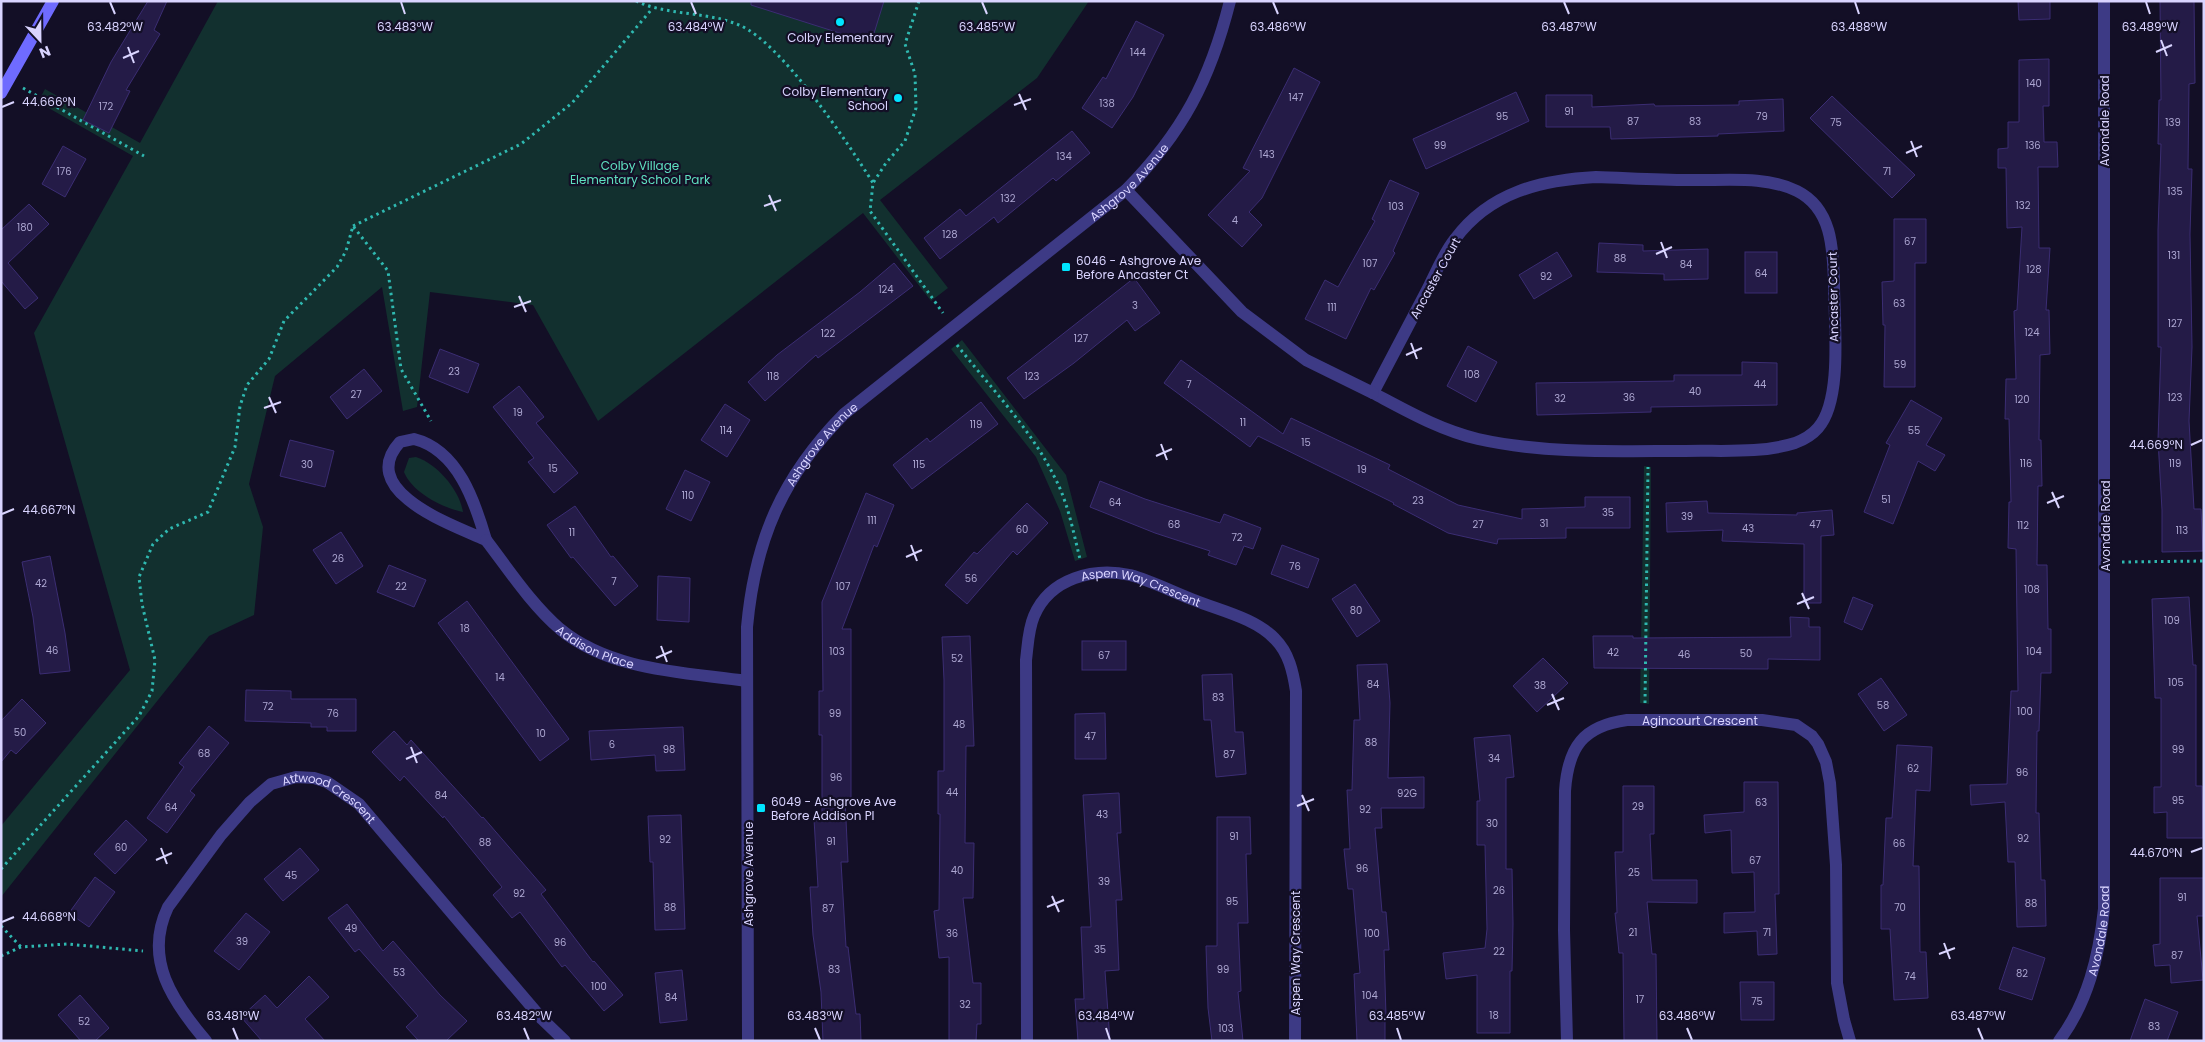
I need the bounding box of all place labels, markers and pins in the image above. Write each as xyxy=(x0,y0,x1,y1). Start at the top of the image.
marker: Colby Elementary xyxy=(834,16,846,28)
place label: Colby Elementary xyxy=(787,29,893,46)
place label: Colby Elementary School xyxy=(782,83,888,114)
marker: Colby Elementary School xyxy=(892,92,904,104)
place label: 6046 - Ashgrove Ave Before Ancaster Ct xyxy=(1076,252,1201,283)
marker: 6046 - Ashgrove Ave Before Ancaster Ct xyxy=(1060,261,1072,273)
place label: 6049 - Ashgrove Ave Before Addison Pl xyxy=(771,793,896,824)
marker: 6049 - Ashgrove Ave Before Addison Pl xyxy=(755,802,767,814)

